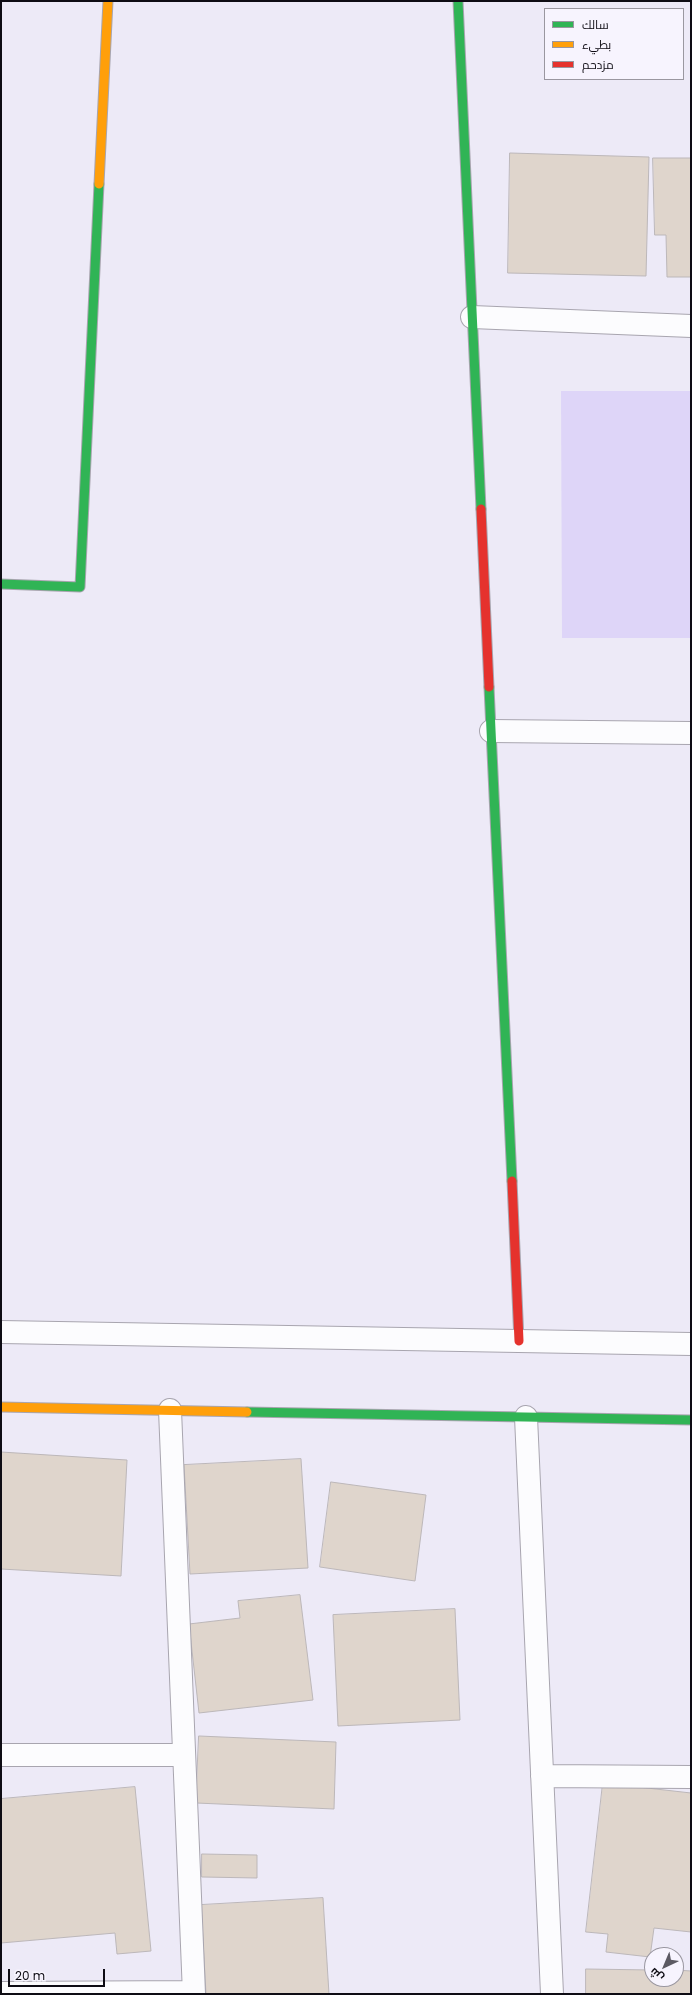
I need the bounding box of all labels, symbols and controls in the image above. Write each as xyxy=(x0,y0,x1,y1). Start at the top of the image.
legend xyxy=(544,8,684,80)
text: سالك xyxy=(582,16,609,33)
text: بطيء xyxy=(582,36,611,53)
text: مزدحم xyxy=(582,56,614,73)
north arrow xyxy=(644,1947,684,1987)
scale bar xyxy=(10,1961,107,1987)
text: ش xyxy=(646,1964,667,1986)
text: 20 m xyxy=(15,1967,45,1984)

